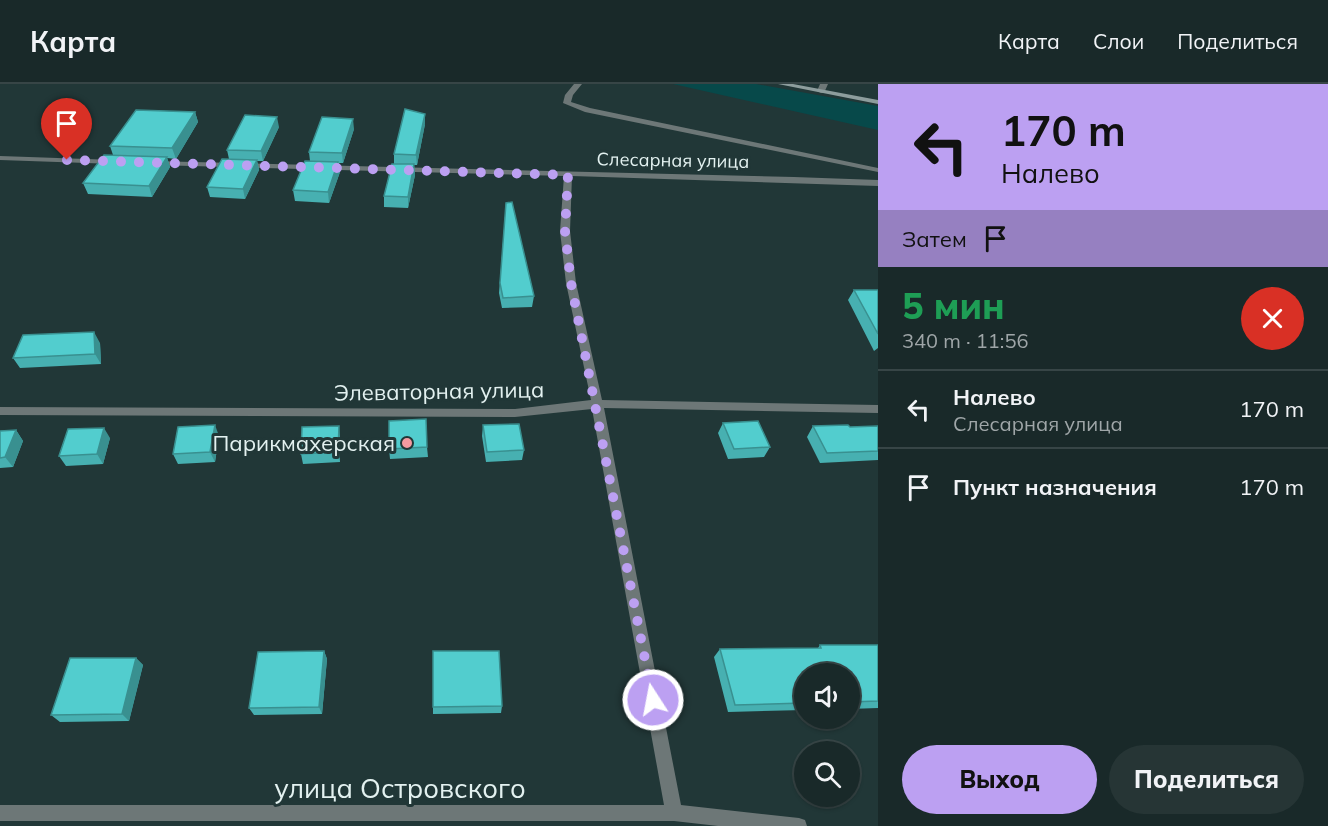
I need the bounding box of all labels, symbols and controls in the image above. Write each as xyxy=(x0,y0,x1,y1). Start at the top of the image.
text: Карта xyxy=(30,24,116,59)
text: Карта xyxy=(998,28,1060,54)
text: Слои xyxy=(1093,28,1144,54)
text: Поделиться xyxy=(1177,28,1298,54)
pin xyxy=(41,98,92,160)
text: 170 m xyxy=(1001,104,1126,157)
icon: arrive xyxy=(50,107,83,140)
icon: left xyxy=(902,108,980,186)
street label: Слесарная улица xyxy=(596,147,750,173)
text: Налево xyxy=(1001,156,1100,190)
icon: arrive xyxy=(979,222,1012,255)
text: Затем xyxy=(902,225,967,253)
text: 5 мин xyxy=(902,283,1005,328)
button: close xyxy=(1241,287,1304,350)
text: 340 m · 11:56 xyxy=(902,328,1028,353)
street label: Элеваторная улица xyxy=(334,375,544,407)
text: Налево xyxy=(953,383,1036,411)
icon: left xyxy=(902,393,935,426)
text: 170 m xyxy=(1239,395,1304,423)
text: Слесарная улица xyxy=(953,411,1123,436)
place label: Парикмахерская xyxy=(212,429,395,457)
marker: Парикмахерская xyxy=(400,436,414,450)
icon: arrive xyxy=(902,471,935,504)
text: Пункт назначения xyxy=(953,473,1157,501)
text: 170 m xyxy=(1239,473,1304,501)
map controls xyxy=(794,663,860,807)
button: sound xyxy=(794,663,860,729)
position arrow xyxy=(621,668,685,732)
button: search xyxy=(794,741,860,807)
button: Выход xyxy=(902,745,1097,814)
button: Поделиться xyxy=(1109,745,1304,814)
street label: улица Островского xyxy=(274,771,526,805)

